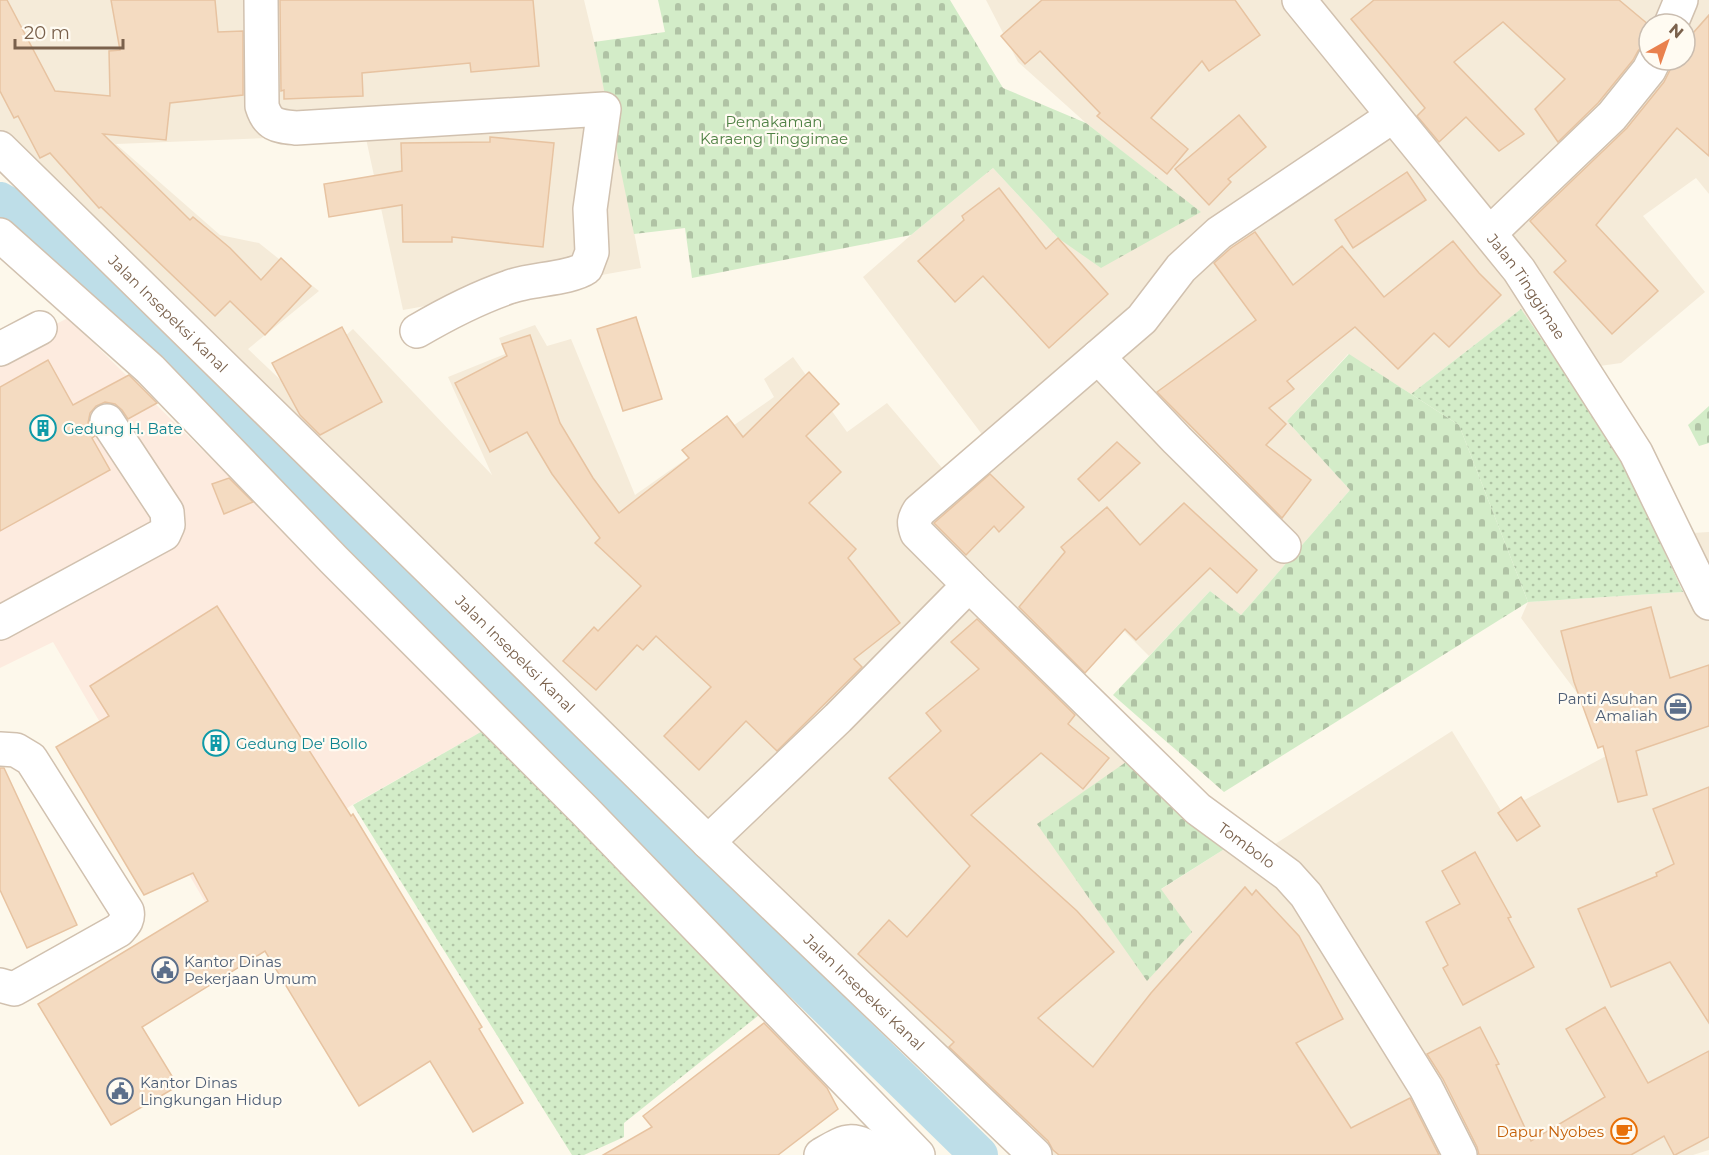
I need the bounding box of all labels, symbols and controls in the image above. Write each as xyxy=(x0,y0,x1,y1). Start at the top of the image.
scale bar xyxy=(15,12,123,50)
north arrow xyxy=(1637,12,1697,72)
text: N xyxy=(1665,19,1687,42)
text: 20 m xyxy=(24,22,70,44)
park label: Pemakaman Karaeng Tinggimae xyxy=(700,112,848,148)
street label: Jalan Tinggimae xyxy=(1483,229,1570,343)
street label: Jalan Insepeksi Kanal xyxy=(104,250,232,376)
building icon: Gedung H. Bate xyxy=(28,413,58,443)
place label: Gedung H. Bate xyxy=(63,419,183,438)
street label: Jalan Insepeksi Kanal xyxy=(451,590,579,716)
place label: Panti Asuhan Amaliah xyxy=(1557,689,1658,725)
office icon: Panti Asuhan Amaliah xyxy=(1663,692,1693,722)
building icon: Gedung De' Bollo xyxy=(201,728,231,758)
place label: Gedung De' Bollo xyxy=(236,734,367,753)
street label: Tombolo xyxy=(1215,818,1279,872)
street label: Jalan Insepeksi Kanal xyxy=(799,929,929,1054)
place label: Kantor Dinas Pekerjaan Umum xyxy=(184,952,317,988)
public building icon: Kantor Dinas Pekerjaan Umum xyxy=(150,955,180,985)
place label: Kantor Dinas Lingkungan Hidup xyxy=(140,1073,282,1109)
public building icon: Kantor Dinas Lingkungan Hidup xyxy=(105,1076,135,1106)
cafe icon: Dapur Nyobes xyxy=(1609,1116,1639,1146)
place label: Dapur Nyobes xyxy=(1497,1122,1604,1141)

